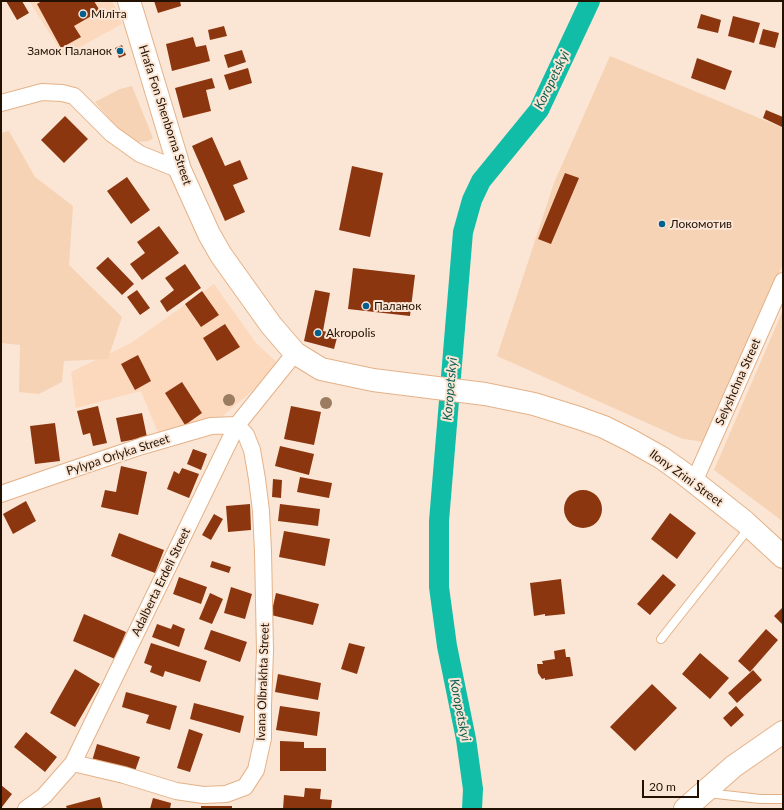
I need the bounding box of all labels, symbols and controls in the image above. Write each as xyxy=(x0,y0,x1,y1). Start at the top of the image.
place label: Міліта xyxy=(91,7,127,21)
marker: Міліта xyxy=(78,9,88,19)
street label: Hrafa Fon Shenborna Street xyxy=(135,43,195,187)
place label: Замок Паланок xyxy=(27,44,112,58)
marker: Замок Паланок xyxy=(115,46,125,56)
water label: Koropetskyi xyxy=(531,48,573,112)
place label: Локомотив xyxy=(670,217,732,231)
marker: Локомотив xyxy=(657,219,667,229)
place label: Паланок xyxy=(374,299,421,313)
marker: Паланок xyxy=(361,301,371,311)
place label: Akropolis xyxy=(326,326,376,340)
marker: Akropolis xyxy=(313,328,323,338)
street label: Selyshchna Street xyxy=(712,336,764,428)
water label: Koropetskyi xyxy=(439,357,461,421)
street label: Pylypa Orlyka Street xyxy=(65,432,171,478)
street label: Ilony Zrini Street xyxy=(646,447,726,509)
street label: Adalberta Erdeli Street xyxy=(129,526,193,638)
street label: Ivana Olbrakhta Street xyxy=(254,623,272,741)
water label: Koropetskyi xyxy=(446,677,474,743)
scale bar xyxy=(644,772,701,798)
text: 20 m xyxy=(649,779,676,794)

